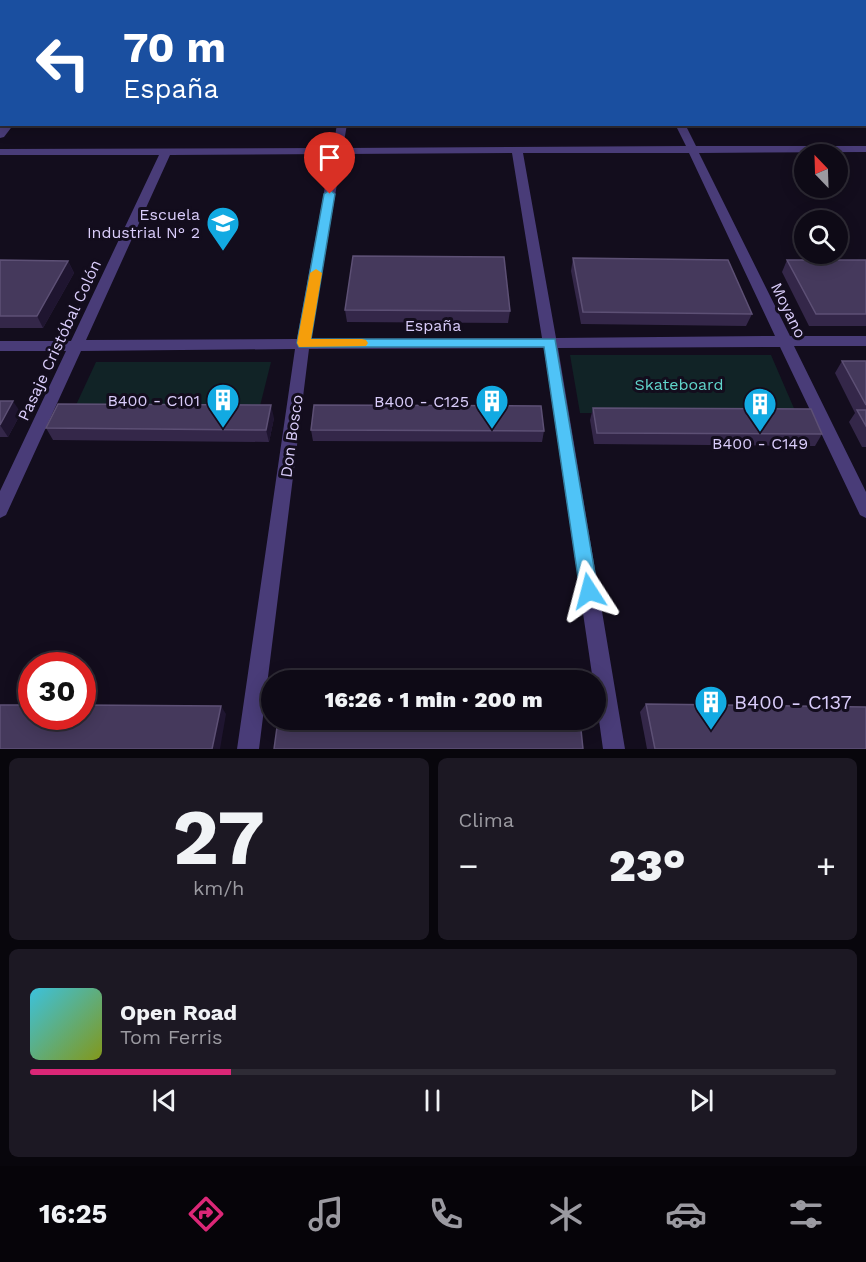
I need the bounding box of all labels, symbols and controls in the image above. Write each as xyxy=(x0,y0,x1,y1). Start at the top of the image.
text: 70 m xyxy=(123,23,226,72)
icon: left xyxy=(24,24,102,102)
text: España xyxy=(123,73,219,105)
pin xyxy=(304,132,355,194)
icon: arrive xyxy=(313,141,346,174)
north arrow xyxy=(794,144,848,198)
map controls xyxy=(794,144,848,264)
place label: Escuela Industrial N° 2 xyxy=(87,205,200,242)
school or university icon: Escuela Industrial N° 2 xyxy=(205,205,241,252)
button: search xyxy=(794,210,848,264)
street label: Pasaje Cristóbal Colón xyxy=(14,257,105,424)
street label: Moyano xyxy=(767,279,810,341)
street label: España xyxy=(405,316,461,335)
park label: Skateboard xyxy=(635,375,723,394)
building icon: B400 - C101 xyxy=(205,382,241,429)
building icon: B400 - C125 xyxy=(474,383,510,430)
building icon: B400 - C149 xyxy=(742,386,778,433)
place label: B400 - C101 xyxy=(107,391,200,410)
place label: B400 - C125 xyxy=(374,392,469,411)
street label: Don Bosco xyxy=(276,393,307,479)
place label: B400 - C149 xyxy=(712,434,808,453)
position arrow xyxy=(557,559,621,623)
speed limit sign: 30 xyxy=(18,652,96,730)
building icon: B400 - C137 xyxy=(693,684,729,731)
text: 16:26 · 1 min · 200 m xyxy=(324,687,543,712)
place label: B400 - C137 xyxy=(734,690,852,714)
text: 27 xyxy=(173,791,265,883)
text: Clima xyxy=(459,808,514,832)
text: 23° xyxy=(609,839,686,892)
text: − xyxy=(459,846,478,885)
text: + xyxy=(816,846,836,885)
text: km/h xyxy=(193,876,245,900)
text: Open Road xyxy=(120,1000,237,1025)
text: Tom Ferris xyxy=(120,1025,223,1049)
icon: previous xyxy=(148,1084,181,1117)
icon: pause xyxy=(416,1084,449,1117)
icon: next xyxy=(685,1084,718,1117)
icon: directions xyxy=(185,1193,227,1235)
icon: music xyxy=(305,1193,347,1235)
icon: phone xyxy=(425,1193,467,1235)
icon: climate xyxy=(545,1193,587,1235)
icon: car xyxy=(665,1193,707,1235)
icon: filters xyxy=(785,1193,827,1235)
text: 16:25 xyxy=(39,1198,107,1230)

